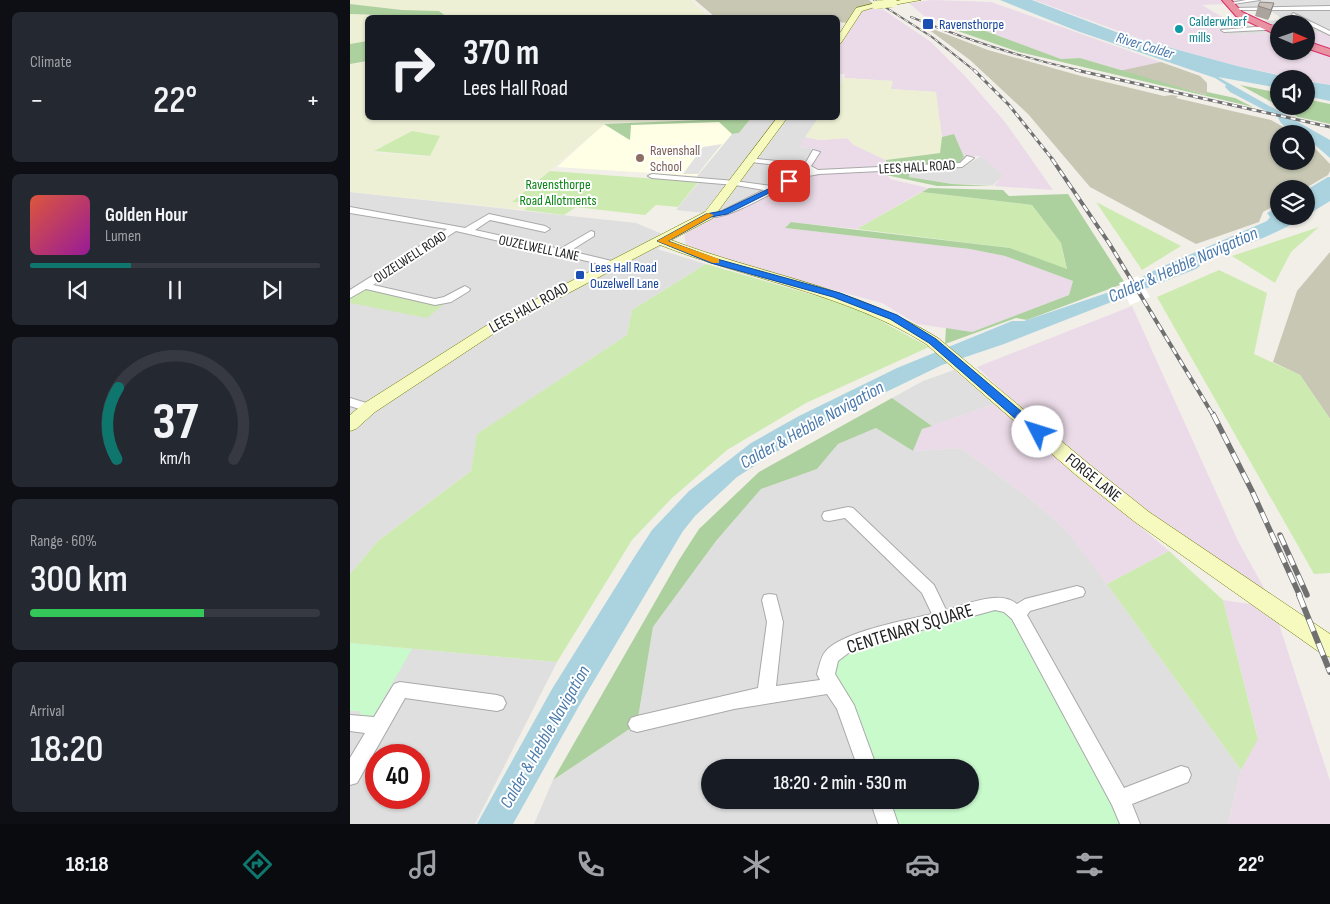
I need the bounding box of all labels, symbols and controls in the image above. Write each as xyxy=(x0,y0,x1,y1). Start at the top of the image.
place label: Calderwharf mills xyxy=(1189,13,1248,46)
north arrow xyxy=(1270,15,1315,60)
map controls xyxy=(1270,15,1315,225)
place label: Ravensthorpe xyxy=(939,16,1004,33)
marker: Ravensthorpe xyxy=(921,17,935,31)
marker: Calderwharf mills xyxy=(1173,23,1185,35)
water label: River Calder xyxy=(1114,28,1177,64)
text: 370 m xyxy=(463,32,539,75)
icon: right xyxy=(380,35,445,100)
text: Climate xyxy=(30,53,72,72)
button: sound xyxy=(1270,70,1315,115)
text: Lees Hall Road xyxy=(463,75,568,102)
text: 22° xyxy=(153,78,197,123)
text: − xyxy=(30,84,44,117)
text: + xyxy=(306,84,320,117)
button: search xyxy=(1270,125,1315,170)
place label: Ravenshall School xyxy=(650,142,700,175)
marker: Ravenshall School xyxy=(634,152,646,164)
street label: LEES HALL ROAD xyxy=(878,156,956,177)
pin xyxy=(768,160,810,202)
icon: arrive xyxy=(775,167,803,195)
park label: Ravensthorpe Road Allotments xyxy=(520,176,596,209)
button: layers xyxy=(1270,180,1315,225)
text: Golden Hour xyxy=(105,204,188,227)
water label: Calder & Hebble Navigation xyxy=(1105,222,1261,307)
text: Lumen xyxy=(105,227,141,246)
street label: OUZELWELL ROAD xyxy=(370,227,450,287)
street label: OUZELWELL LANE xyxy=(497,231,581,265)
place label: Lees Hall Road Ouzelwell Lane xyxy=(590,259,659,292)
marker: Lees Hall Road Ouzelwell Lane xyxy=(574,269,586,281)
icon: previous xyxy=(64,276,92,304)
icon: pause xyxy=(161,276,189,304)
icon: next xyxy=(258,276,286,304)
street label: LEES HALL ROAD xyxy=(486,278,572,338)
water label: Calder & Hebble Navigation xyxy=(736,377,888,473)
text: 37 xyxy=(152,391,198,454)
position arrow xyxy=(1011,405,1063,457)
text: km/h xyxy=(160,448,190,469)
street label: FORGE LANE xyxy=(1061,450,1125,506)
text: Range · 60% xyxy=(30,532,97,551)
text: 300 km xyxy=(30,557,128,602)
street label: CENTENARY SQUARE xyxy=(844,599,976,659)
water label: Calder & Hebble Navigation xyxy=(496,662,595,812)
text: Arrival xyxy=(30,702,64,721)
text: 18:20 xyxy=(30,727,103,772)
speed limit sign: 40 xyxy=(365,744,430,809)
text: 18:20 · 2 min · 530 m xyxy=(773,772,907,795)
icon: directions xyxy=(240,847,275,882)
icon: music xyxy=(406,847,441,882)
icon: phone xyxy=(573,847,608,882)
icon: climate xyxy=(739,847,774,882)
icon: car xyxy=(905,847,940,882)
icon: filters xyxy=(1072,847,1107,882)
text: 18:18 xyxy=(66,851,109,878)
text: 22° xyxy=(1238,851,1264,878)

